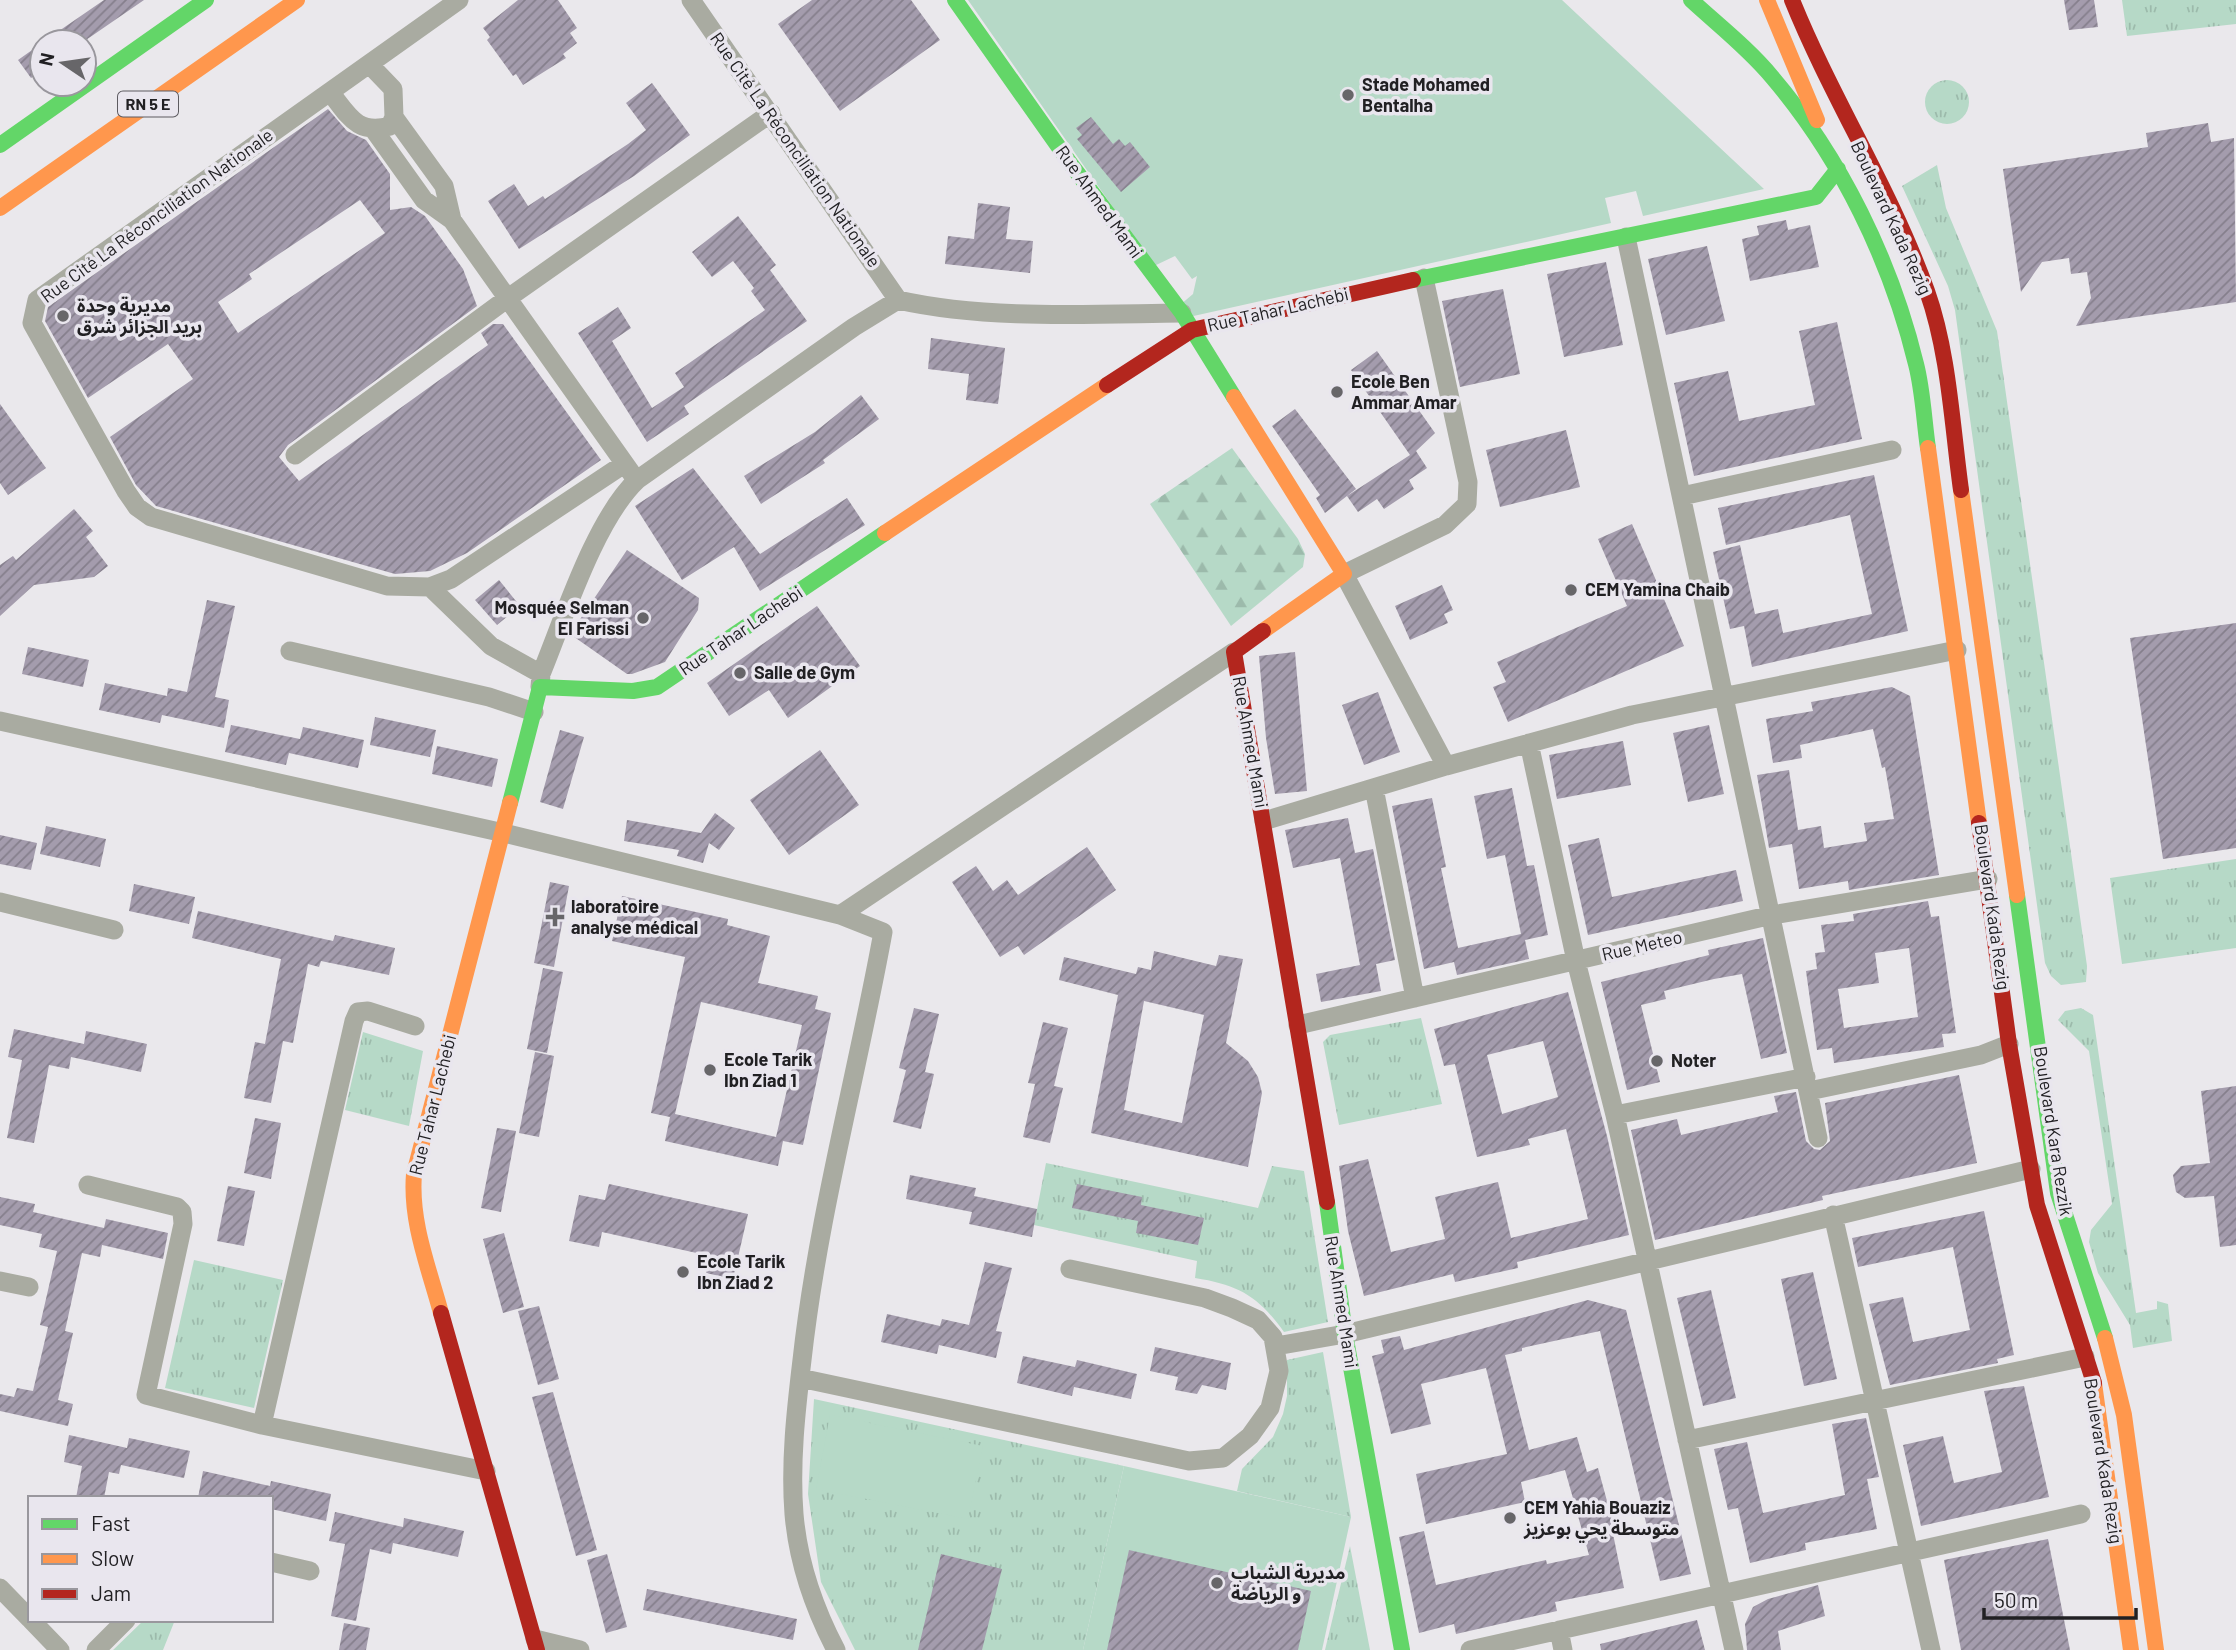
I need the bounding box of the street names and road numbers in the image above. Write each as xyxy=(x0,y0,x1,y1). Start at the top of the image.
street label: Rue Cité La Réconciliation Nationale xyxy=(706,28,886,271)
road number: RN 5 E xyxy=(118,92,178,116)
street label: Rue Cité La Réconciliation Nationale xyxy=(36,123,277,307)
street label: Boulevard Kada Rezig xyxy=(1847,137,1937,298)
street label: Rue Ahmed Mami xyxy=(1052,141,1148,262)
street label: Rue Tahar Lachebi xyxy=(1205,282,1351,336)
street label: Rue Tahar Lachebi xyxy=(674,581,806,680)
street label: Rue Ahmed Mami xyxy=(1229,674,1273,810)
street label: Boulevard Kada Rezig xyxy=(1970,822,2016,991)
street label: Rue Meteo xyxy=(1599,925,1684,965)
street label: Rue Tahar Lachebi xyxy=(404,1032,460,1178)
street label: Boulevard Kara Rezzik xyxy=(2030,1044,2078,1217)
street label: Rue Ahmed Mami xyxy=(1321,1234,1363,1370)
street label: Boulevard Kada Rezig xyxy=(2080,1377,2128,1545)

